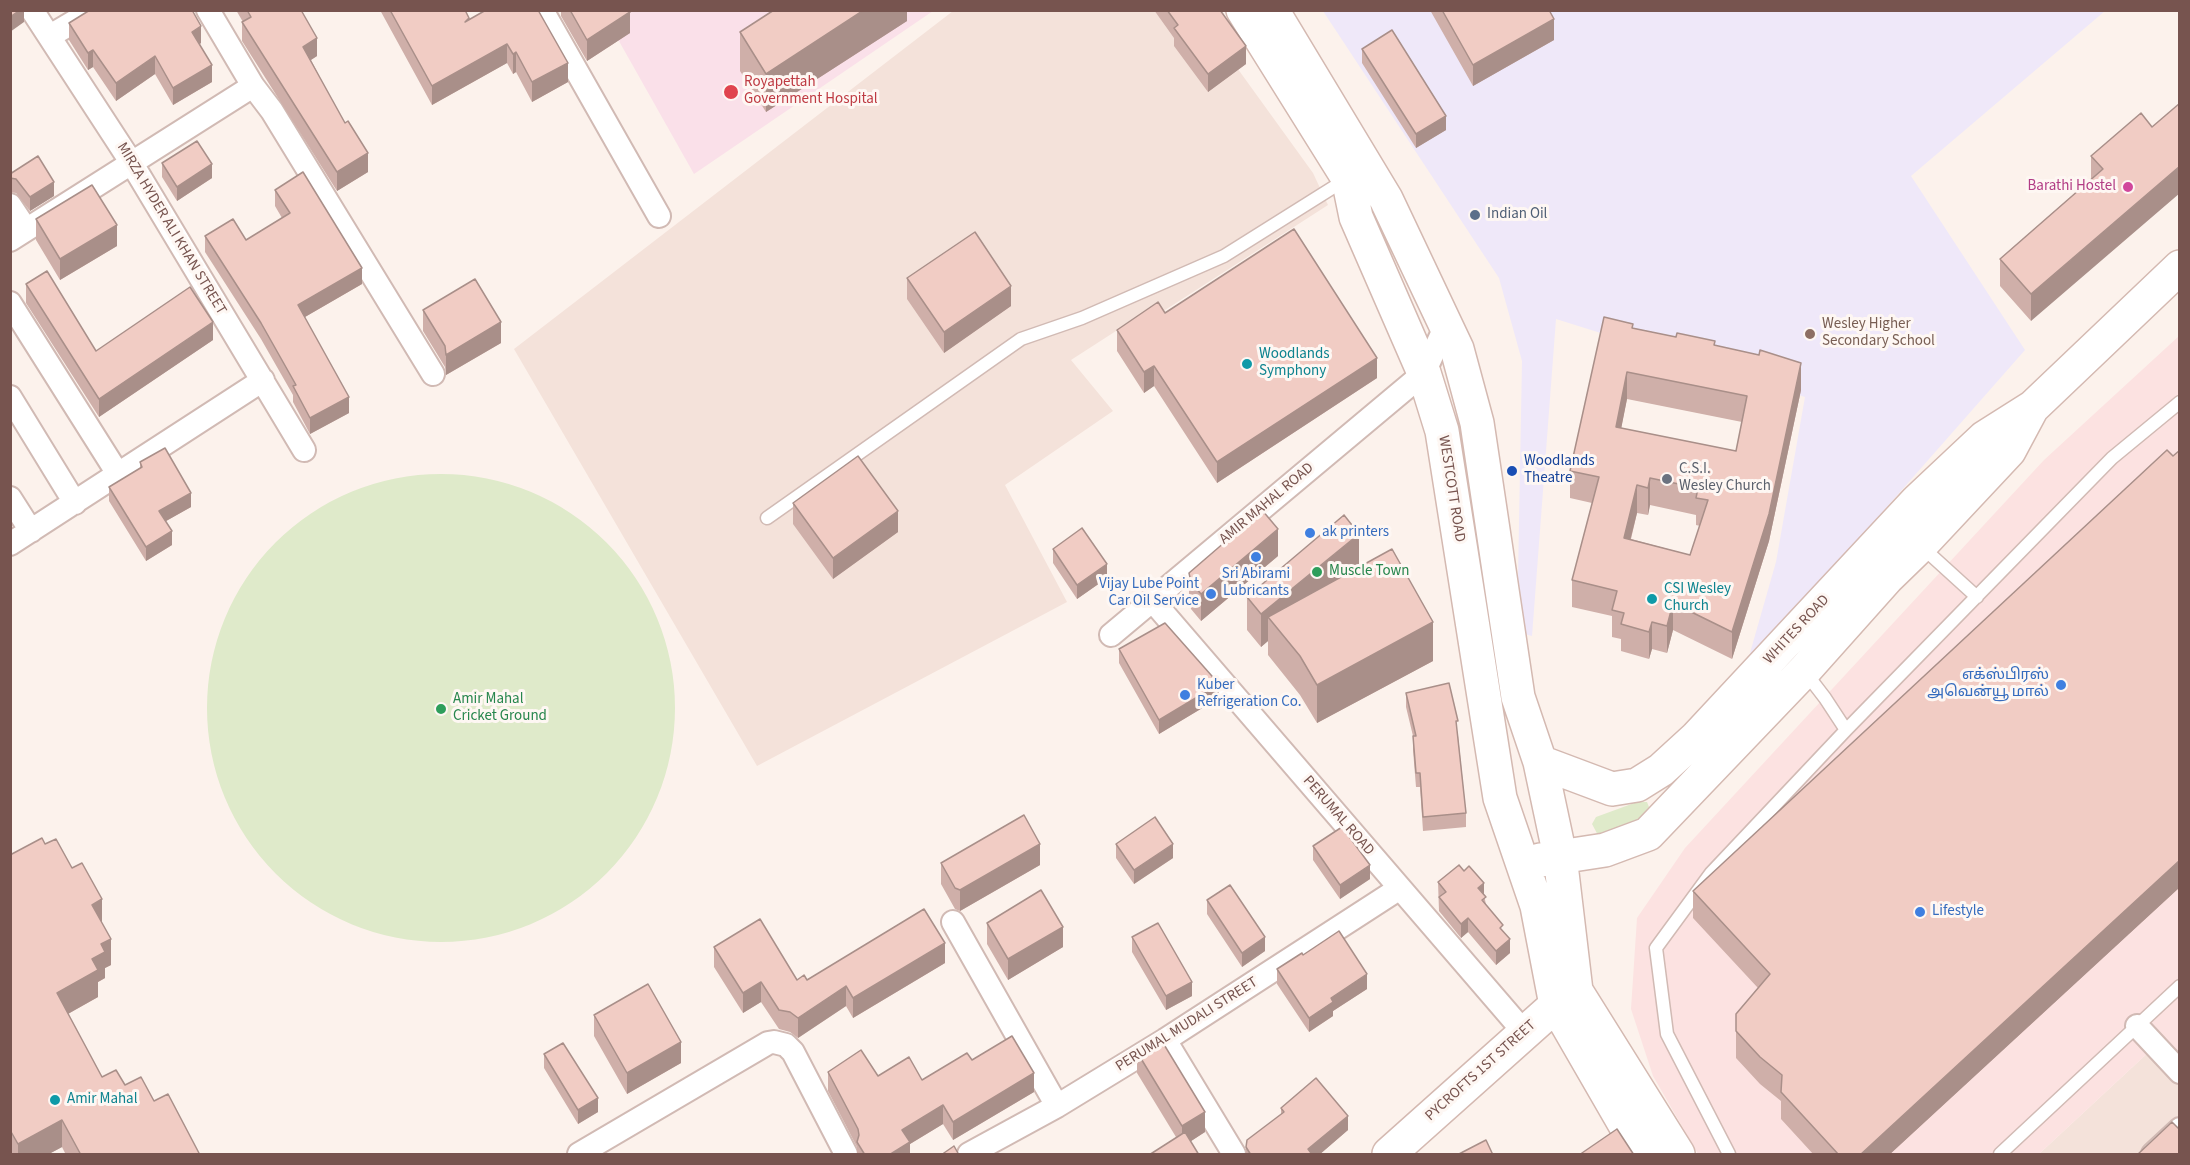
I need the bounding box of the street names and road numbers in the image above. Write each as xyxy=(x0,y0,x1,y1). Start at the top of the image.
street label: MIRZA HYDER ALI KHAN STREET xyxy=(112,140,230,318)
street label: WESTCOTT ROAD xyxy=(1434,434,1468,544)
street label: AMIR MAHAL ROAD xyxy=(1216,459,1318,549)
street label: WHITES ROAD xyxy=(1760,592,1834,668)
street label: PERUMAL ROAD xyxy=(1299,772,1377,860)
street label: PERUMAL MUDALI STREET xyxy=(1113,974,1261,1076)
street label: PYCROFTS 1ST STREET xyxy=(1422,1017,1540,1125)

